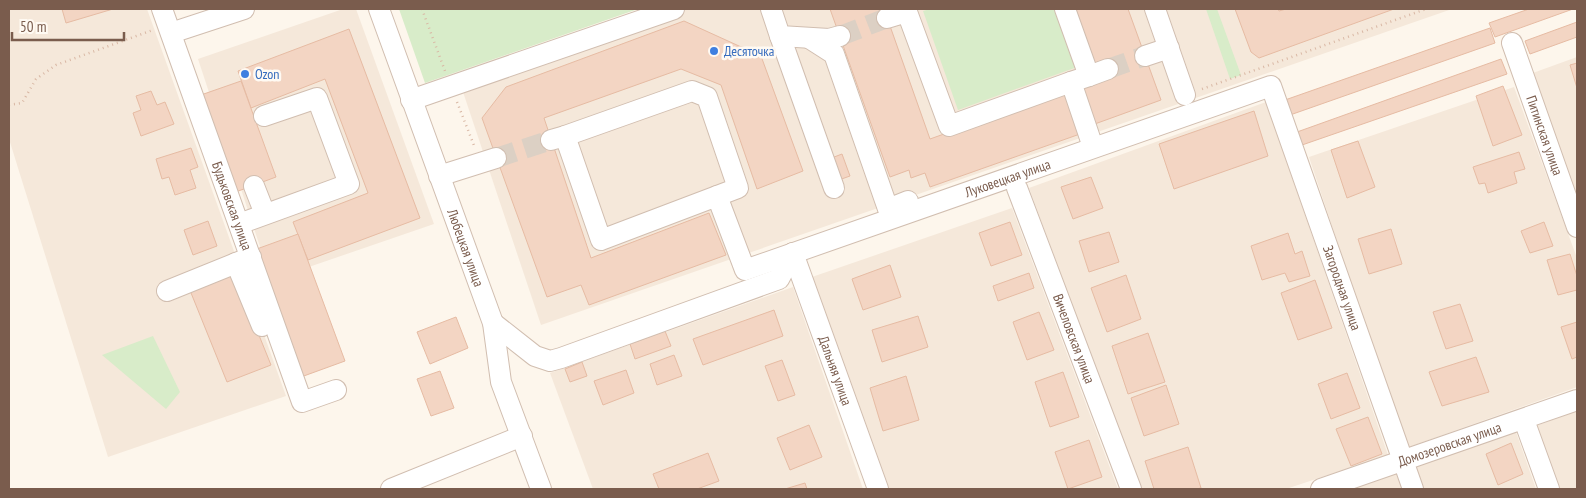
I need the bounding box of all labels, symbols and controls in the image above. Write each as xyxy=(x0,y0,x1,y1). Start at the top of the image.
scale bar xyxy=(12,10,125,42)
text: 50 m xyxy=(20,17,46,36)
place label: Десяточка xyxy=(724,42,774,60)
marker: Десяточка xyxy=(708,45,720,57)
place label: Ozon xyxy=(255,65,280,83)
marker: Ozon xyxy=(239,68,251,80)
street label: Питинская улица xyxy=(1522,93,1567,178)
street label: Луковецкая улица xyxy=(961,155,1053,202)
street label: Будьковская улица xyxy=(208,159,256,253)
street label: Любецкая улица xyxy=(443,206,488,289)
street label: Загородная улица xyxy=(1319,243,1365,333)
street label: Вичеловская улица xyxy=(1049,291,1099,386)
street label: Дальняя улица xyxy=(815,333,856,408)
street label: Домозеровская улица xyxy=(1395,418,1504,471)

